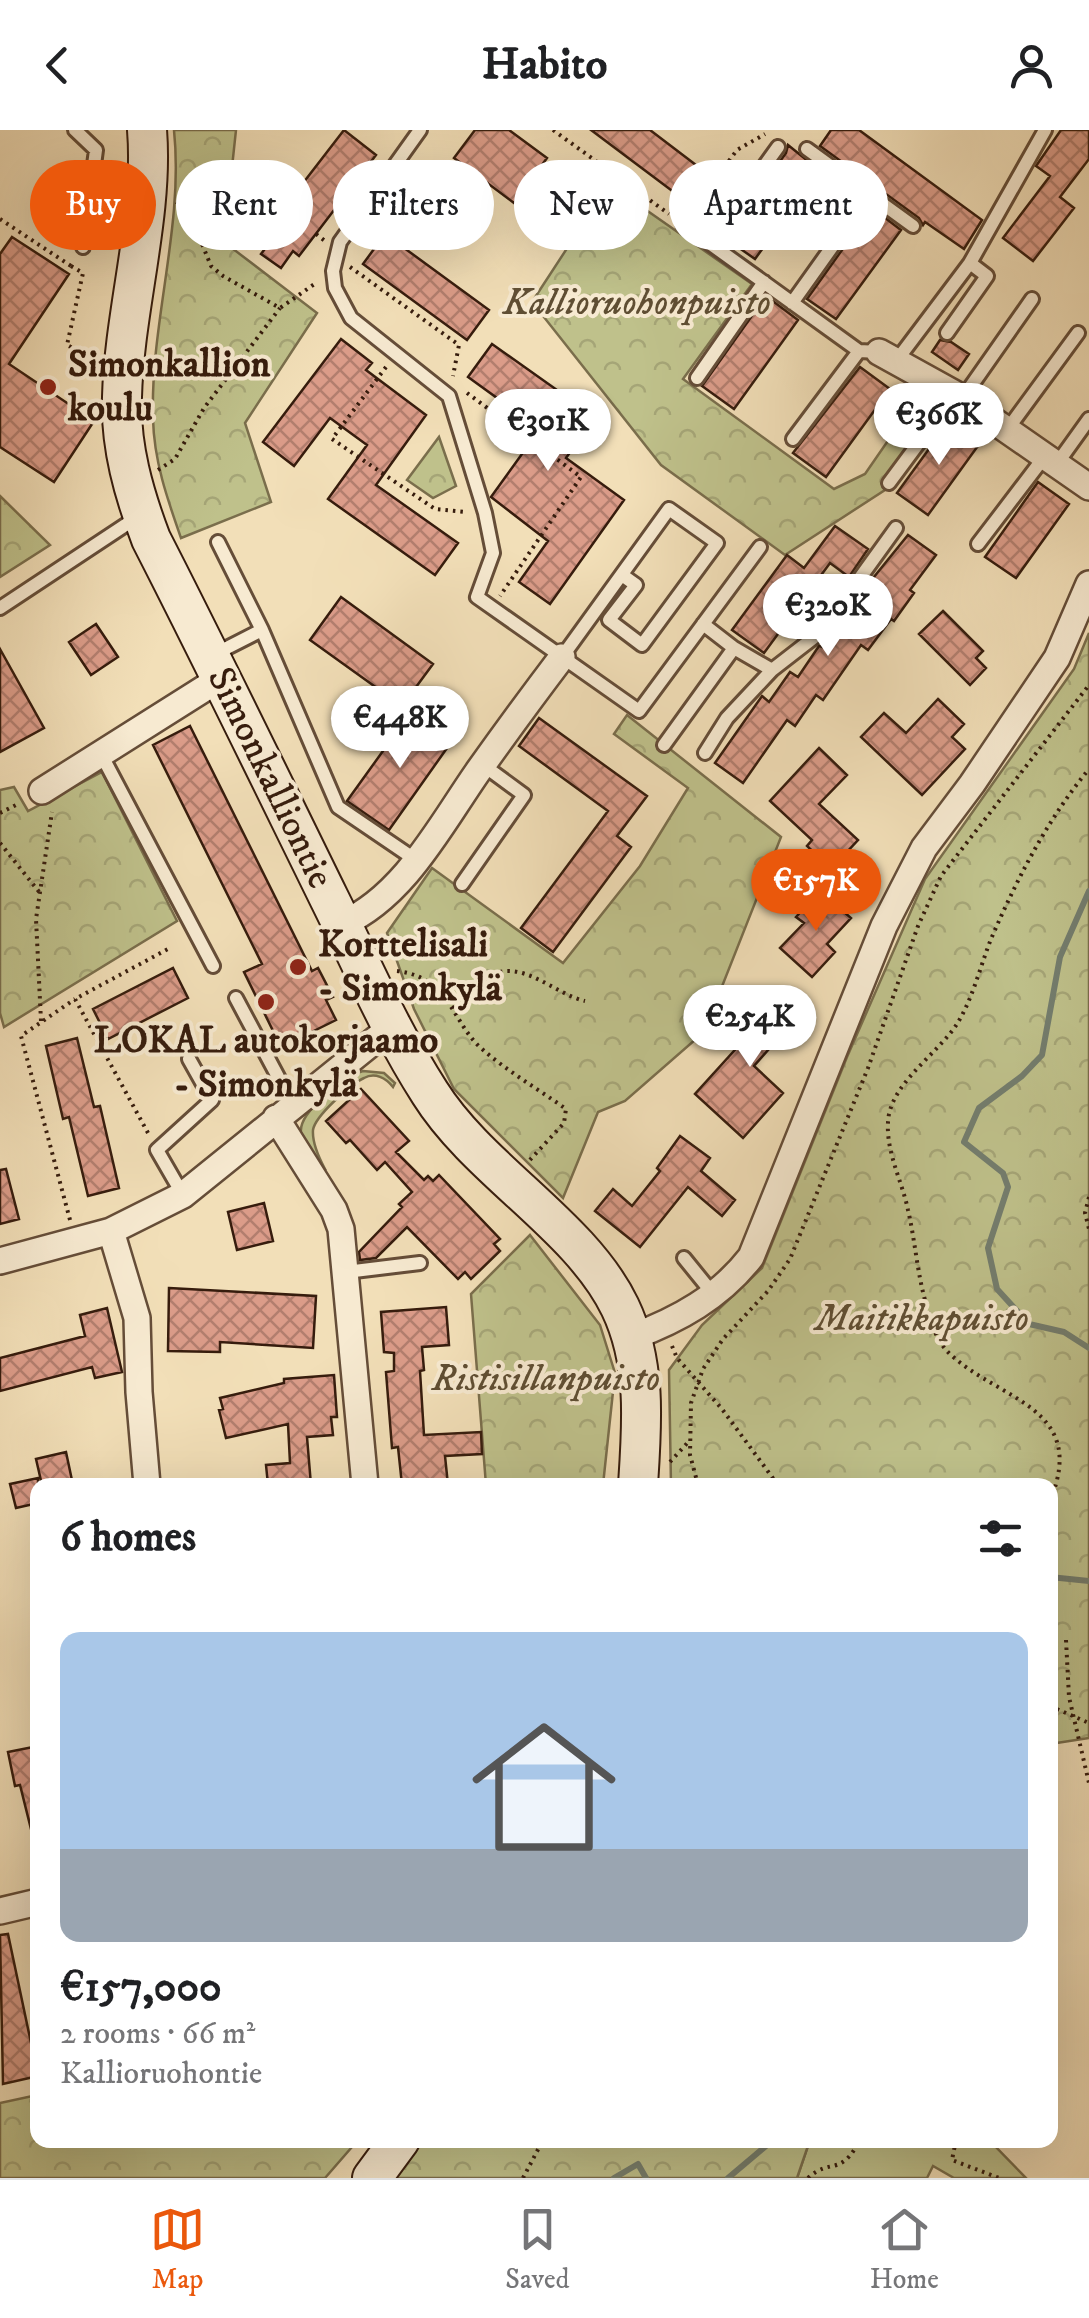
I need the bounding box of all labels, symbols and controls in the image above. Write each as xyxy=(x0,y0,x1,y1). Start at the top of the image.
text: Habito xyxy=(482,37,607,93)
icon: back xyxy=(30,38,85,93)
icon: person xyxy=(1004,38,1059,93)
chip: Buy xyxy=(30,160,156,250)
chip: Rent xyxy=(176,160,313,250)
chip: Filters xyxy=(333,160,494,250)
chip: New xyxy=(514,160,649,250)
chip: Apartment xyxy=(669,160,888,250)
park label: Kallioruohonpuisto xyxy=(501,279,771,327)
place label: Simonkallion koulu xyxy=(67,341,271,433)
marker: Simonkallion koulu xyxy=(37,376,59,398)
pin: €366K xyxy=(869,383,1009,468)
pin: €301K xyxy=(478,389,618,474)
text: €366K xyxy=(896,395,982,435)
text: €301K xyxy=(507,401,589,441)
pin: €320K xyxy=(758,574,898,659)
text: €320K xyxy=(785,586,871,626)
street label: Simonkalliontie xyxy=(196,660,344,896)
pin: €448K xyxy=(330,686,470,771)
text: €448K xyxy=(353,698,447,738)
pin: €157K xyxy=(746,849,886,934)
text: €157K xyxy=(773,861,859,901)
place label: Korttelisali - Simonkylä xyxy=(318,921,503,1013)
marker: Korttelisali - Simonkylä xyxy=(287,956,309,978)
pin: €254K xyxy=(680,985,820,1070)
marker: LOKAL autokorjaamo - Simonkylä xyxy=(255,991,277,1013)
text: €254K xyxy=(705,997,795,1037)
place label: LOKAL autokorjaamo - Simonkylä xyxy=(94,1017,438,1109)
park label: Maitikkapuisto xyxy=(812,1295,1029,1343)
park label: Ristisillanpuisto xyxy=(431,1355,660,1403)
icon: filters xyxy=(973,1511,1028,1566)
text: 6 homes xyxy=(60,1512,196,1564)
icon: home xyxy=(454,1697,634,1877)
text: €157,000 xyxy=(60,1962,222,2014)
text: 2 rooms · 66 m² xyxy=(60,2014,255,2054)
text: Kallioruohontie xyxy=(60,2054,262,2094)
tab: Map xyxy=(150,2202,205,2297)
tab: Saved xyxy=(505,2202,570,2297)
tab: Home xyxy=(870,2202,939,2297)

